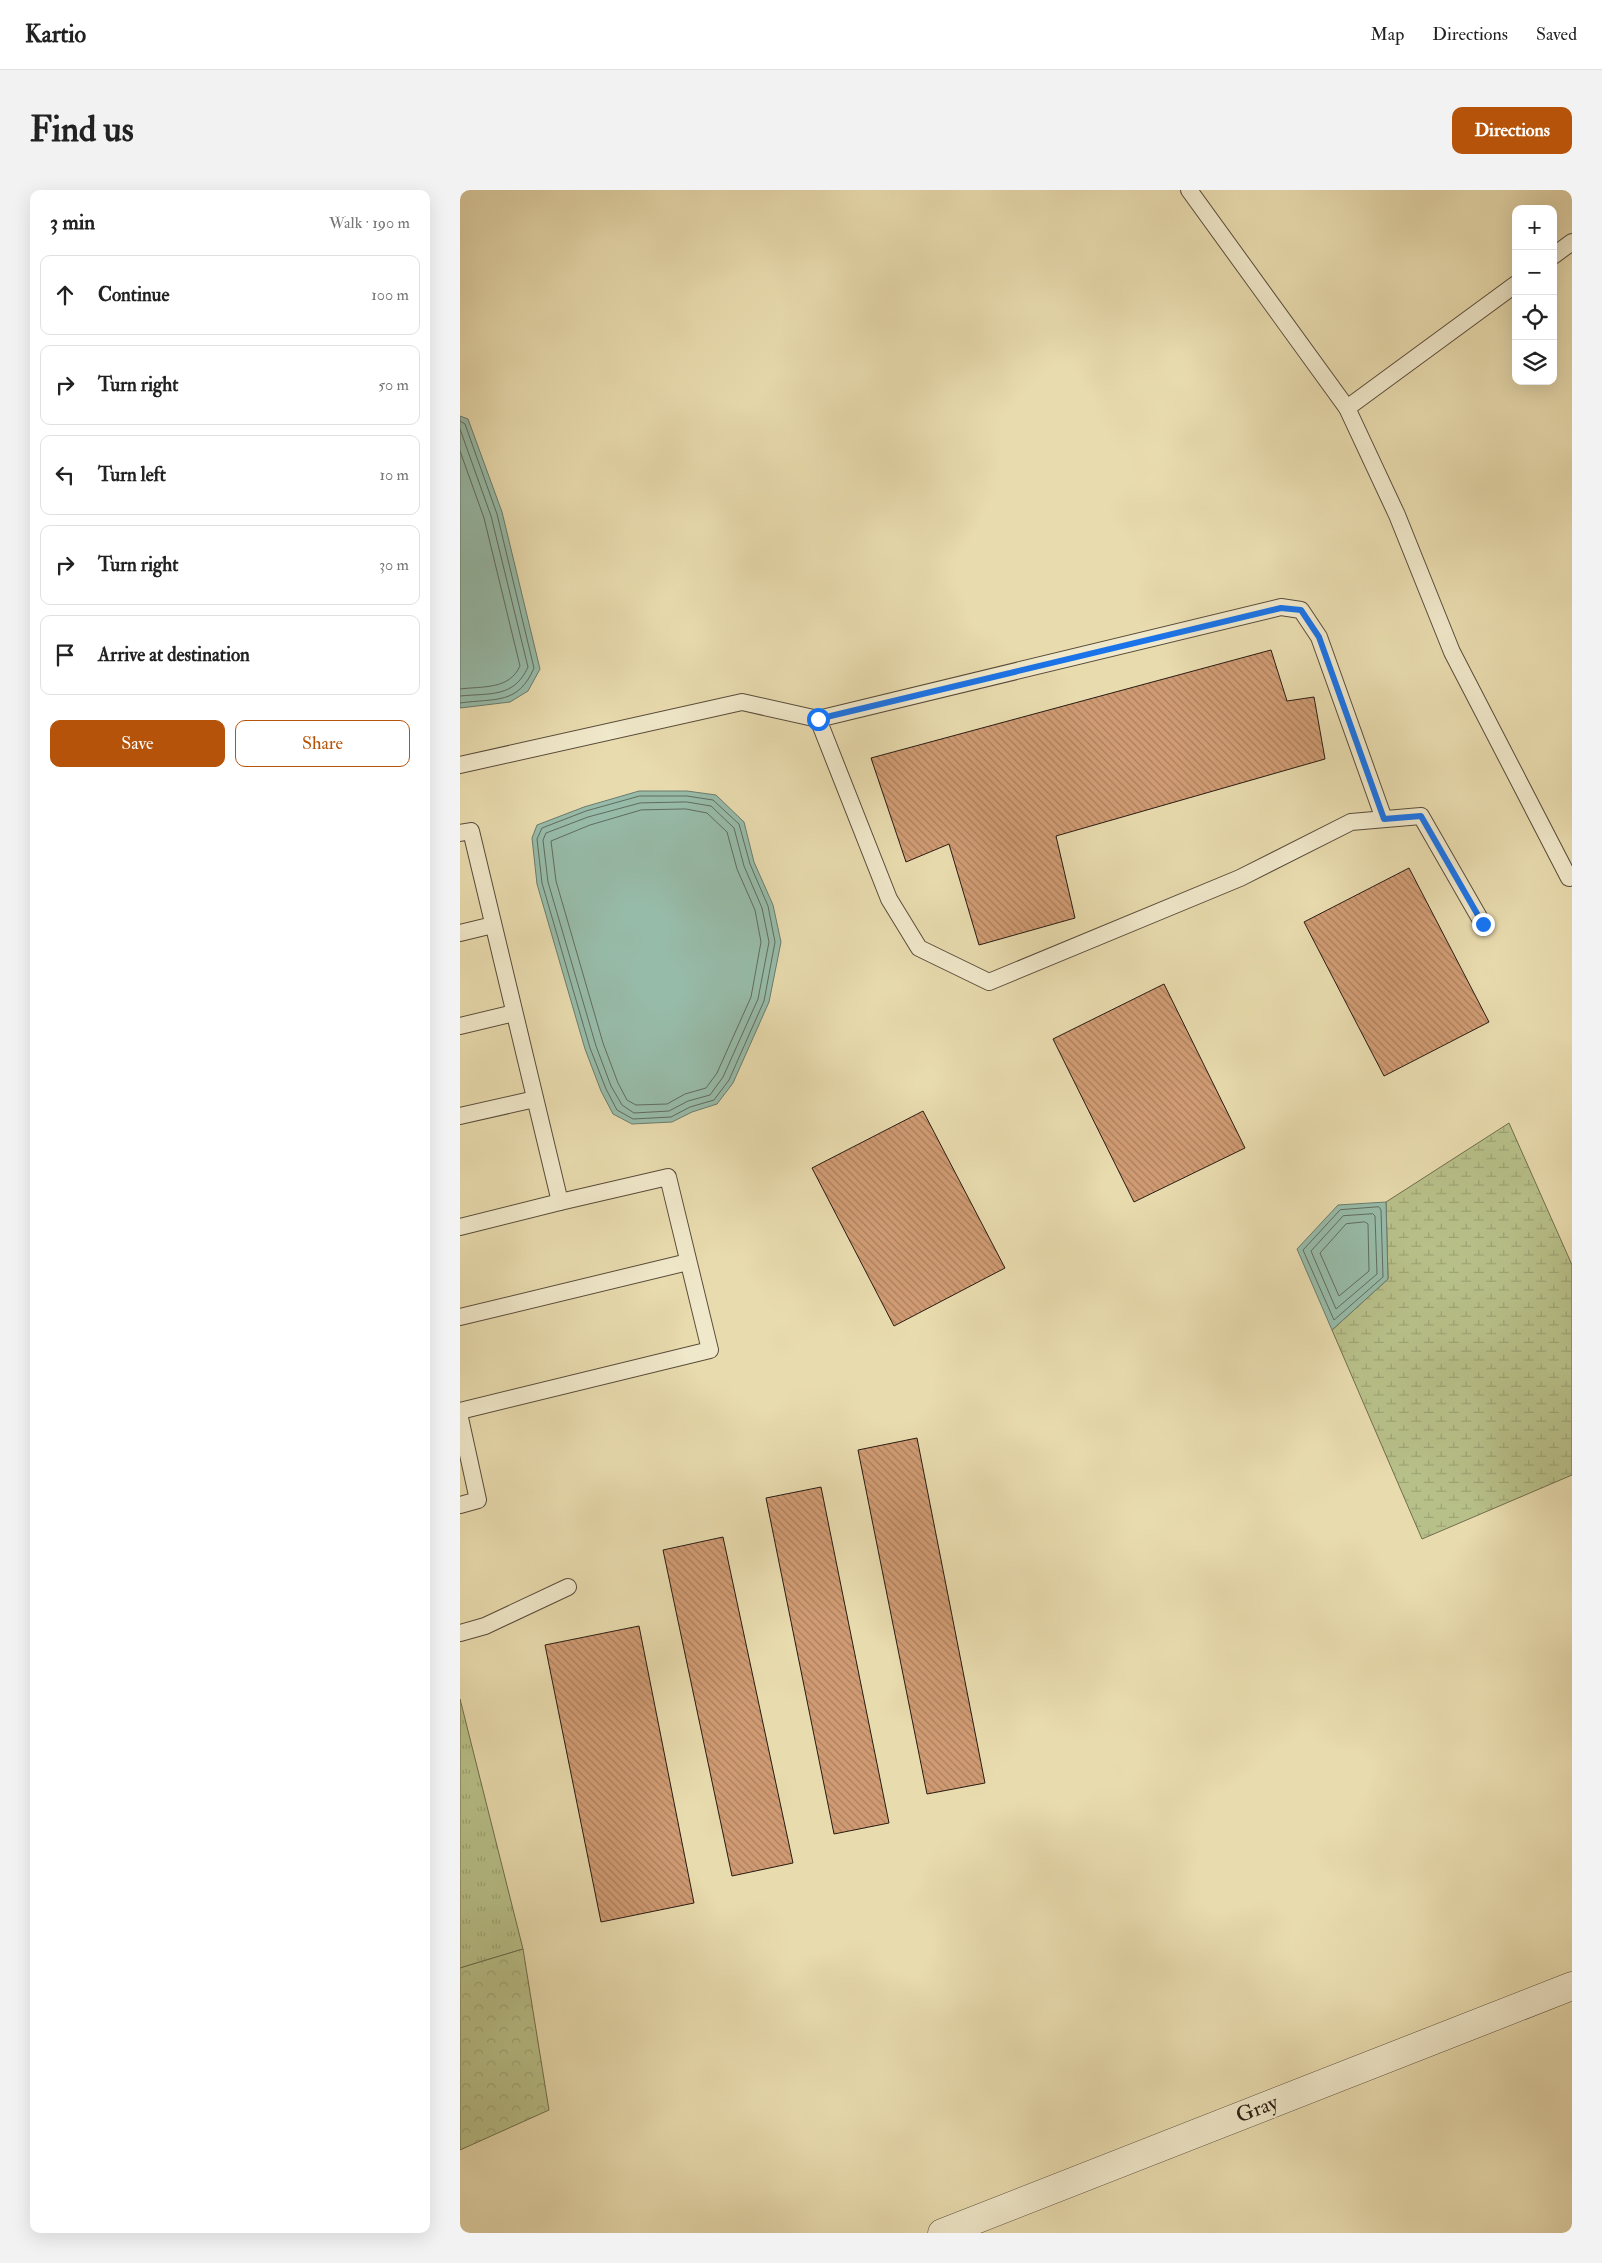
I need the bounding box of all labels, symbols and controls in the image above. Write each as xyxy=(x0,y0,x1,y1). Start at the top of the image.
text: Kartio xyxy=(25,19,86,50)
text: Map xyxy=(1371,23,1404,46)
text: Directions xyxy=(1432,23,1508,46)
text: Saved xyxy=(1536,23,1577,46)
button: Directions xyxy=(1452,107,1572,154)
text: Find us xyxy=(30,108,134,152)
map controls xyxy=(1512,205,1557,385)
button: + xyxy=(1512,205,1557,250)
text: 3 min xyxy=(50,209,95,236)
text: Walk · 190 m xyxy=(329,213,410,233)
button: − xyxy=(1512,250,1557,295)
icon: ahead xyxy=(51,281,79,309)
text: Continue xyxy=(98,283,169,307)
text: 100 m xyxy=(371,285,409,305)
button: locate xyxy=(1512,295,1557,340)
button: layers xyxy=(1512,340,1557,385)
icon: right xyxy=(51,371,79,399)
text: Turn right xyxy=(98,373,178,397)
text: 50 m xyxy=(378,375,409,395)
icon: left xyxy=(51,461,79,489)
text: Turn left xyxy=(98,463,166,487)
text: 10 m xyxy=(379,465,409,485)
icon: right xyxy=(51,551,79,579)
text: Turn right xyxy=(98,553,178,577)
text: 30 m xyxy=(379,555,409,575)
icon: arrive xyxy=(51,641,79,669)
text: Arrive at destination xyxy=(98,643,250,667)
route start xyxy=(807,708,830,731)
button: Save xyxy=(50,720,225,767)
button: Share xyxy=(235,720,410,767)
route end xyxy=(1472,913,1495,936)
street label: Gray xyxy=(1232,2088,1283,2129)

